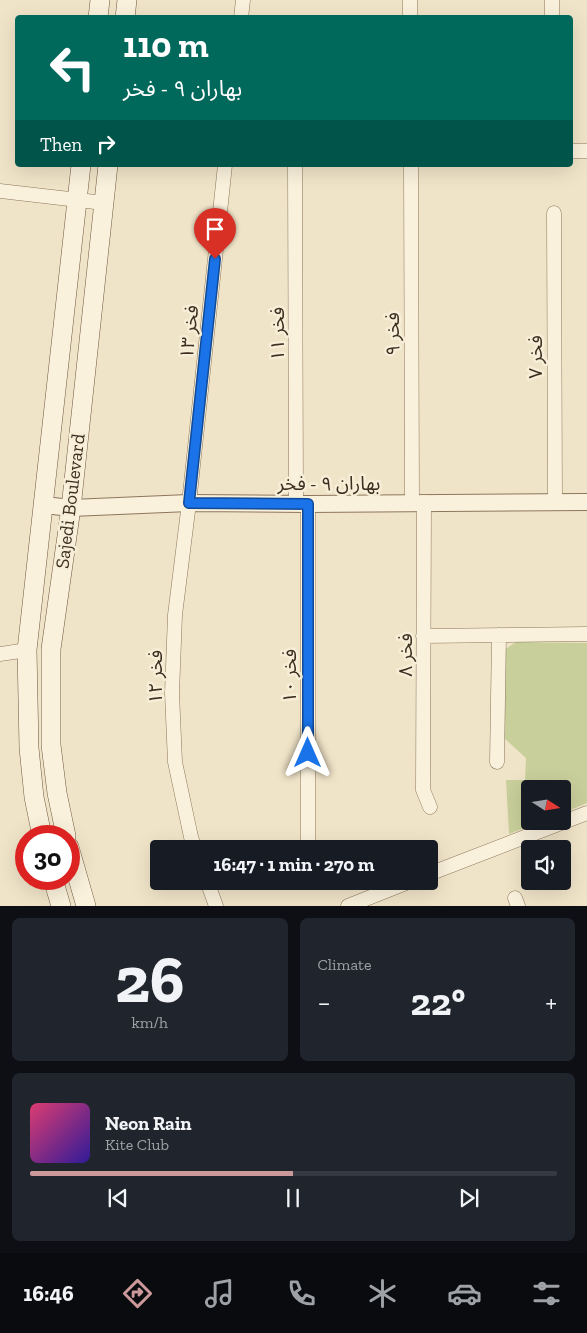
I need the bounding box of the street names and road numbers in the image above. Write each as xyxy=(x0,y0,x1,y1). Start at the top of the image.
street label: فخر ۱۳ xyxy=(175,304,203,360)
street label: فخر ۱۱ xyxy=(266,307,289,361)
street label: فخر ۹ xyxy=(381,312,404,356)
street label: فخر ۷ xyxy=(524,335,547,379)
street label: Sajedi Boulevard xyxy=(50,432,90,570)
street label: بهاران ۹ - فخر xyxy=(277,472,380,495)
street label: فخر ۸ xyxy=(394,633,417,677)
street label: فخر ۱۰ xyxy=(278,649,301,703)
street label: فخر ۱۲ xyxy=(144,650,167,704)

